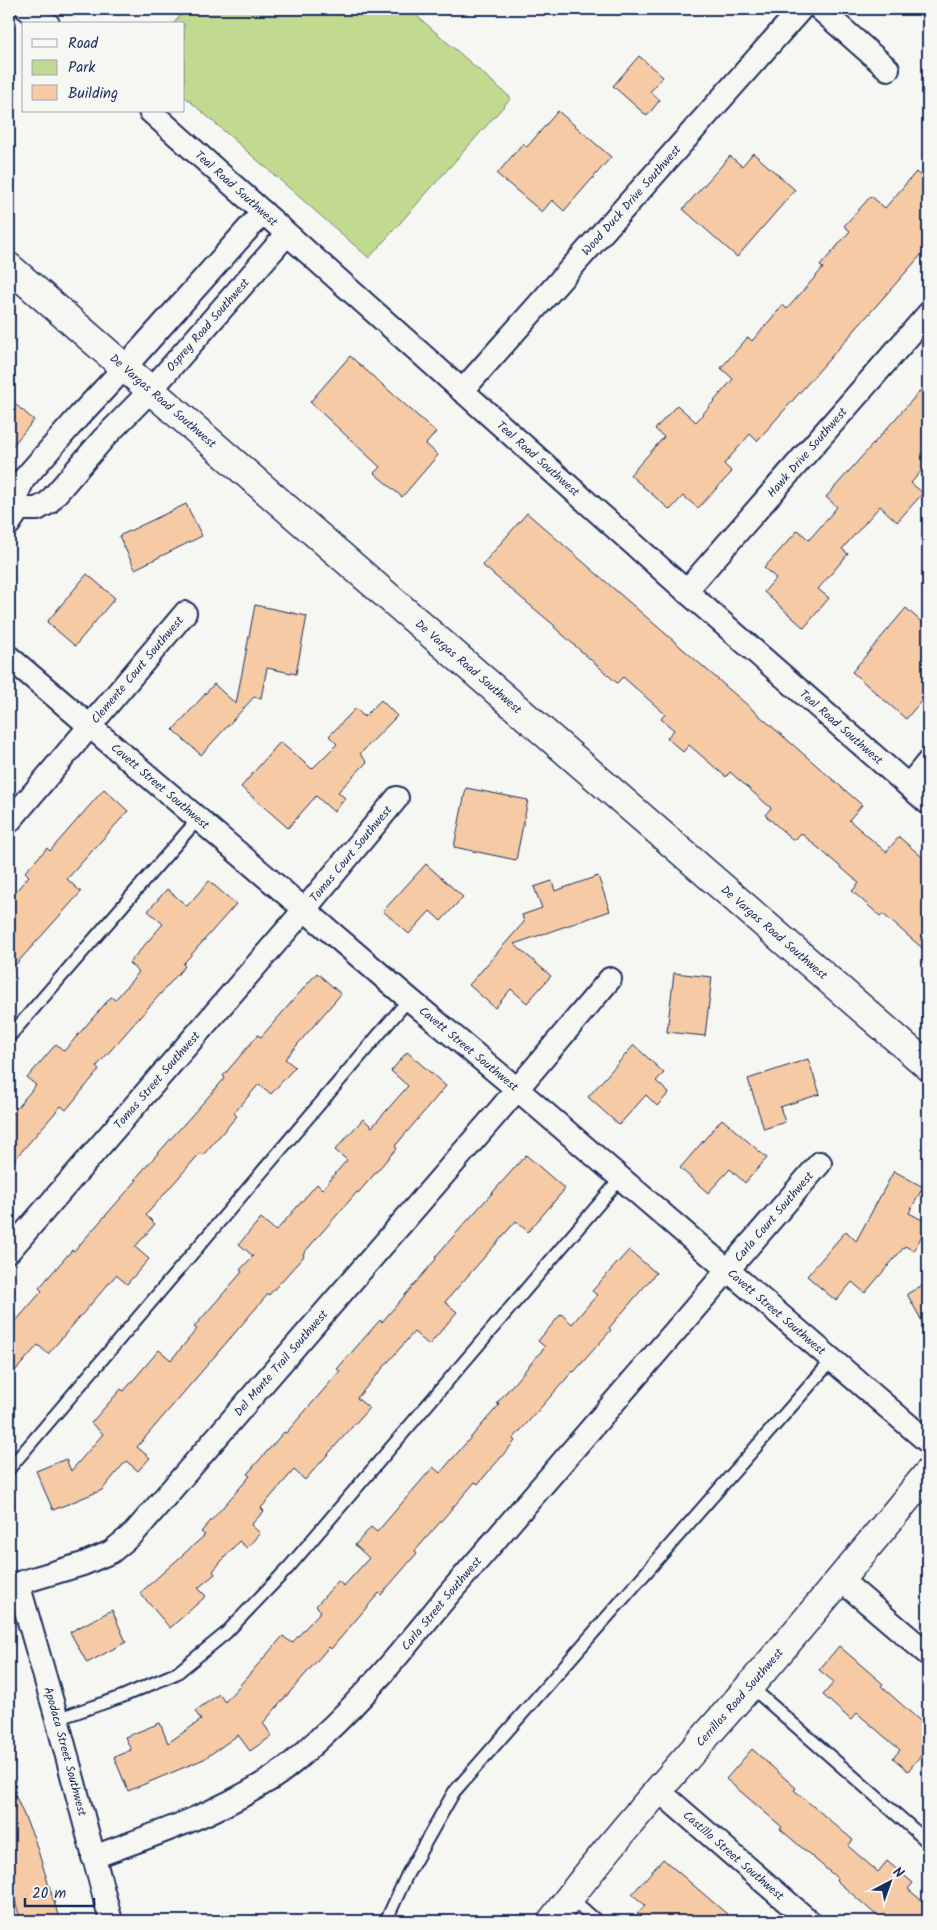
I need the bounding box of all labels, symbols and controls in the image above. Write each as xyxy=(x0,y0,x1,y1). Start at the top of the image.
legend xyxy=(22,22,185,112)
text: Road xyxy=(68,32,99,56)
text: Park xyxy=(68,56,96,80)
text: Building xyxy=(68,82,118,106)
street label: Wood Duck Drive Southwest xyxy=(577,141,686,260)
street label: Teal Road Southwest xyxy=(190,146,282,231)
street label: Osprey Road Southwest xyxy=(162,274,255,376)
street label: De Vargas Road Southwest xyxy=(105,349,220,453)
street label: Hawk Drive Southwest xyxy=(763,403,852,502)
street label: Teal Road Southwest xyxy=(492,416,584,502)
street label: Clemente Court Southwest xyxy=(87,612,189,728)
street label: De Vargas Road Southwest xyxy=(411,615,526,719)
street label: Teal Road Southwest xyxy=(795,685,887,770)
street label: Cavett Street Southwest xyxy=(106,739,214,835)
street label: Tomas Court Southwest xyxy=(305,801,397,907)
street label: De Vargas Road Southwest xyxy=(716,881,832,985)
street label: Cavett Street Southwest xyxy=(414,1002,523,1097)
street label: Tomas Street Southwest xyxy=(109,1027,205,1134)
street label: Carla Court Southwest xyxy=(730,1167,819,1266)
street label: Cavett Street Southwest xyxy=(723,1264,830,1360)
street label: Del Monte Trail Southwest xyxy=(230,1306,333,1421)
street label: Carla Street Southwest xyxy=(397,1552,487,1655)
street label: Cerrillos Road Southwest xyxy=(692,1644,789,1751)
street label: Apodaca Street Southwest xyxy=(38,1685,92,1819)
street label: Castillo Street Southwest xyxy=(678,1807,788,1906)
north arrow xyxy=(864,1858,914,1908)
text: N xyxy=(887,1862,909,1884)
scale bar xyxy=(25,1875,94,1907)
text: 20 m xyxy=(32,1882,66,1906)

